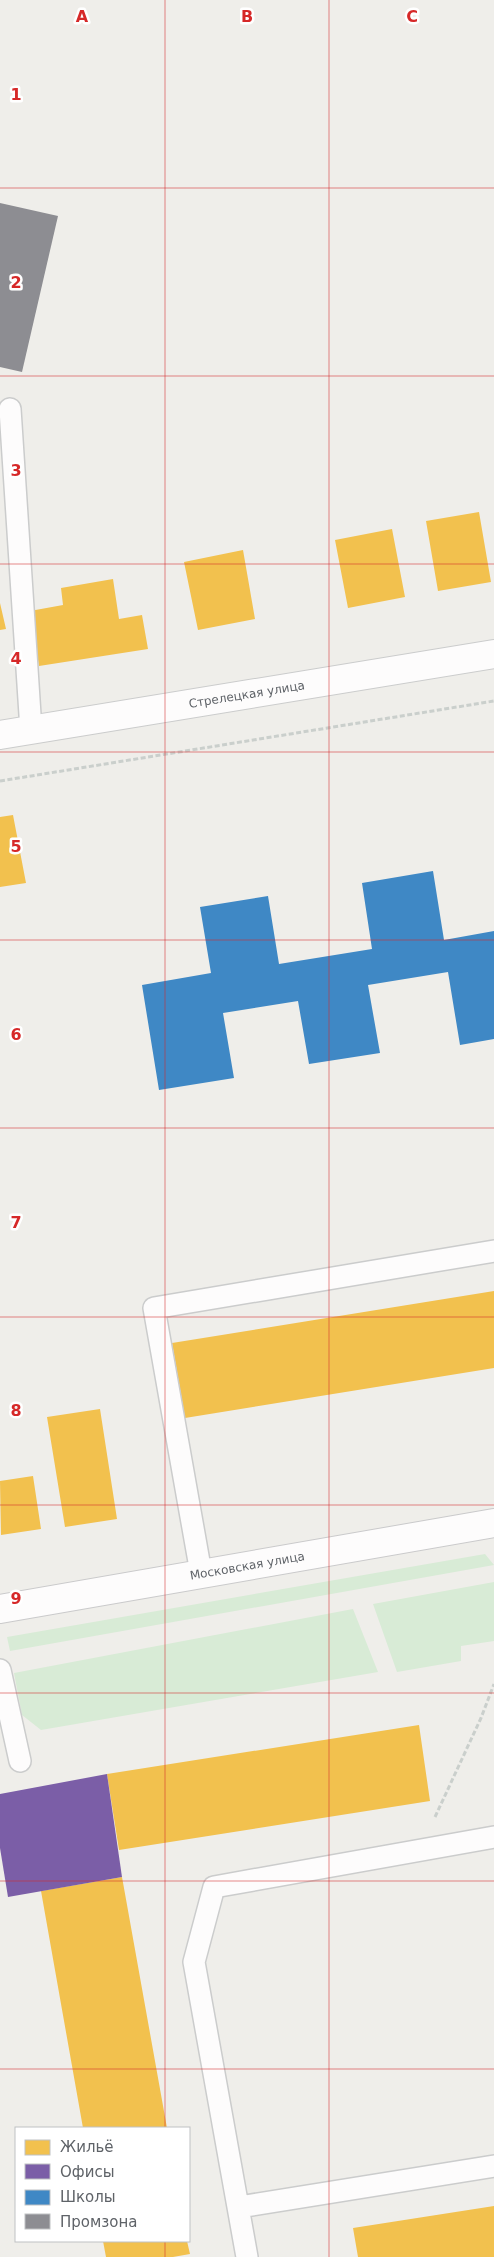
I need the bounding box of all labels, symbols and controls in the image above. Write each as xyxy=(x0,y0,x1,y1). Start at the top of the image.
text: A xyxy=(76,7,89,26)
text: B xyxy=(241,7,253,26)
text: C xyxy=(406,7,418,26)
text: 1 xyxy=(10,85,22,104)
text: 2 xyxy=(10,273,22,292)
text: 3 xyxy=(10,461,22,480)
text: 4 xyxy=(10,649,22,668)
street label: Стрелецкая улица xyxy=(188,678,306,711)
text: 5 xyxy=(10,837,22,856)
text: 6 xyxy=(10,1025,22,1044)
text: 7 xyxy=(10,1213,22,1232)
text: 8 xyxy=(10,1401,22,1420)
street label: Московская улица xyxy=(189,1549,306,1583)
text: 9 xyxy=(10,1589,22,1608)
legend xyxy=(15,2127,190,2242)
text: Жильё xyxy=(60,2138,114,2156)
text: Офисы xyxy=(60,2163,114,2181)
text: Школы xyxy=(60,2188,116,2206)
text: Промзона xyxy=(60,2213,137,2231)

